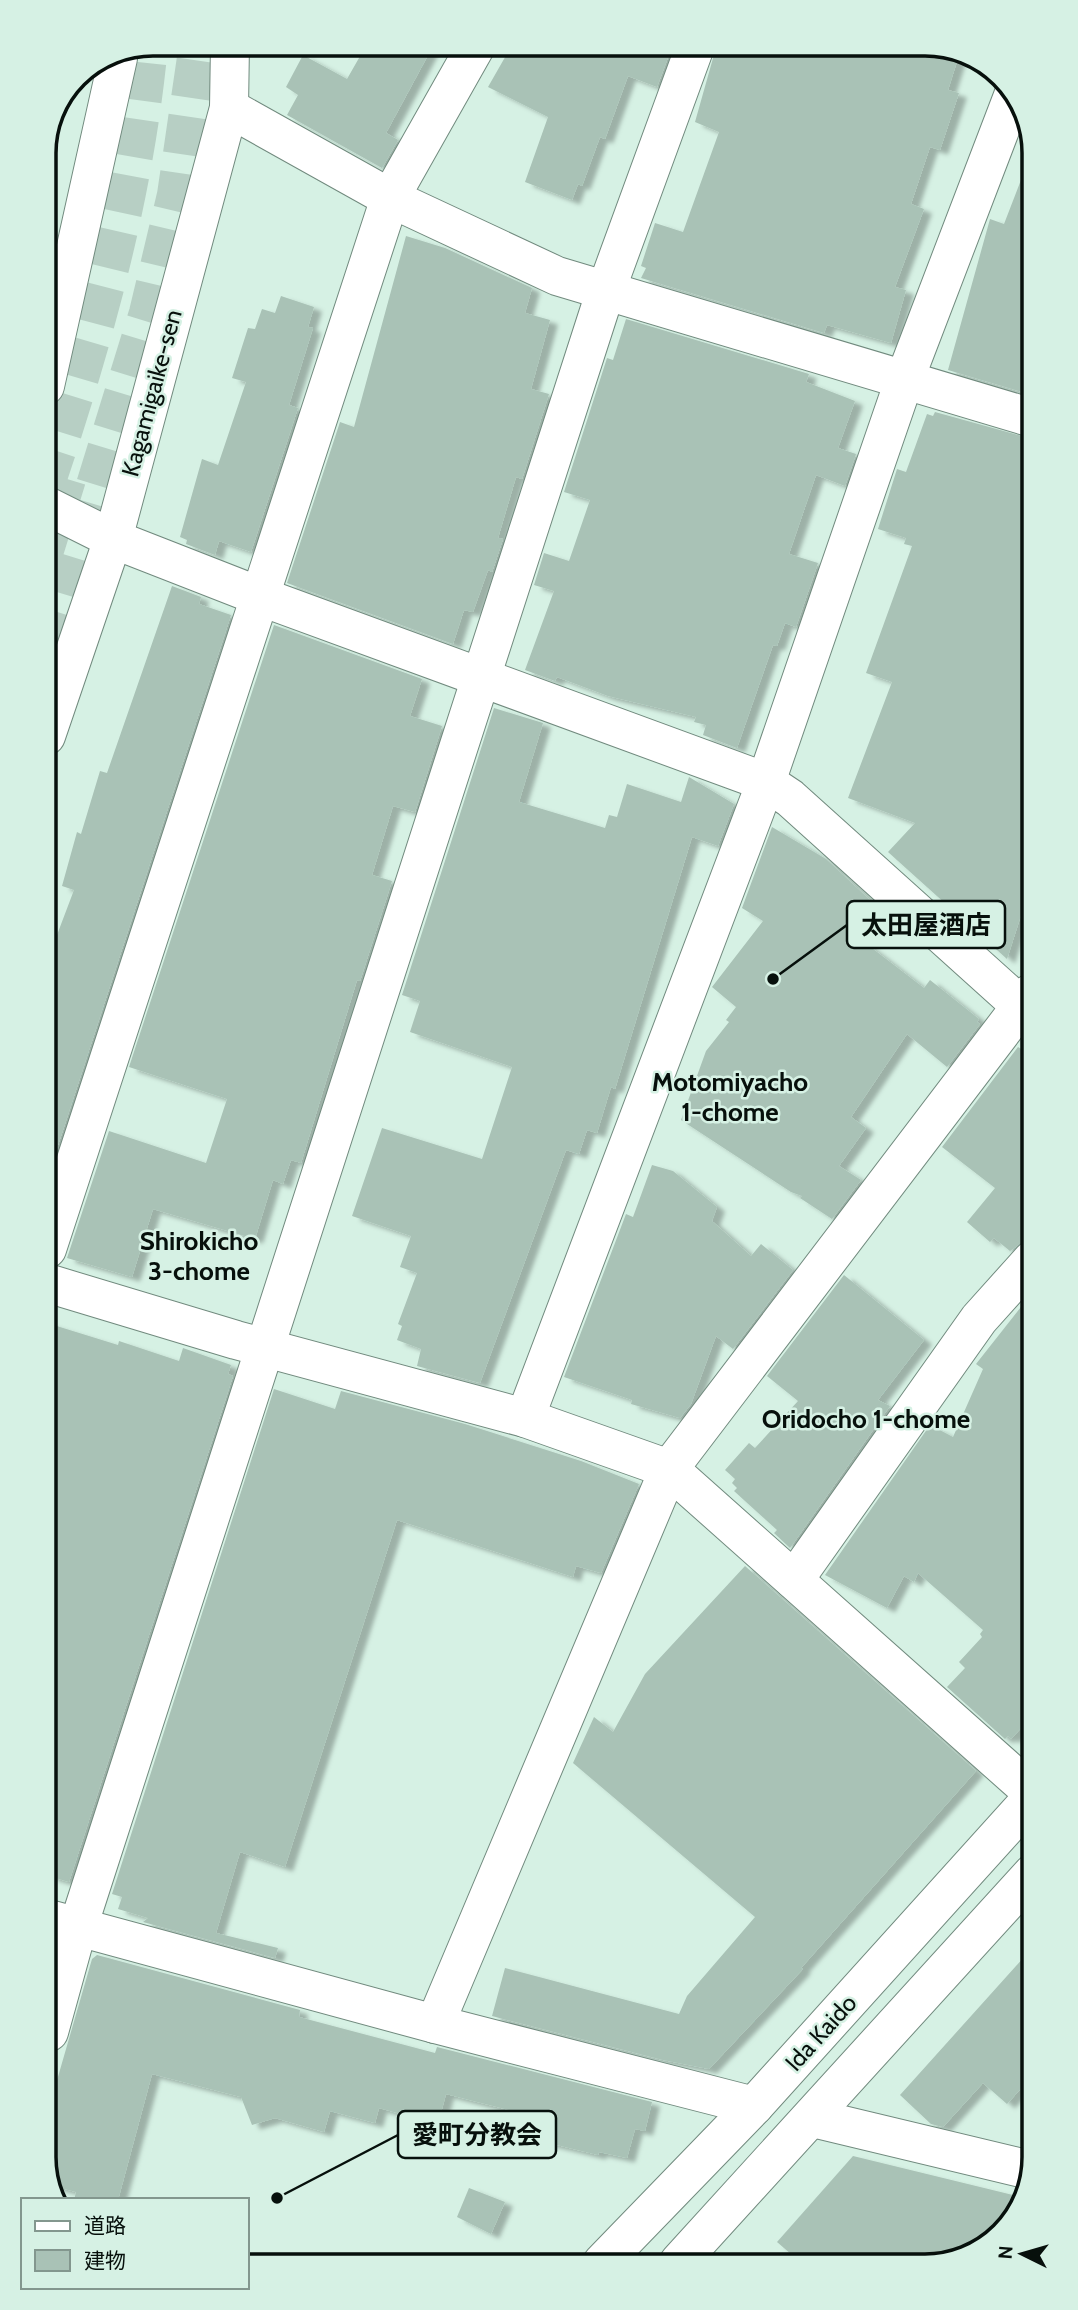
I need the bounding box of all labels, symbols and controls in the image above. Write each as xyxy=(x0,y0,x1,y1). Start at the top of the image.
street label: Kagamigaike-sen xyxy=(115,306,188,480)
callout: 太田屋酒店 xyxy=(847,901,1005,948)
text: 太田屋酒店 xyxy=(861,909,991,941)
district label: Motomiyacho 1-chome xyxy=(652,1066,808,1128)
district label: Shirokicho 3-chome xyxy=(140,1225,258,1287)
district label: Oridocho 1-chome xyxy=(762,1403,970,1435)
street label: Ida Kaido xyxy=(779,1988,862,2077)
callout: 愛町分教会 xyxy=(398,2111,556,2158)
text: 愛町分教会 xyxy=(412,2119,542,2151)
legend xyxy=(21,2198,248,2289)
text: 道路 xyxy=(84,2213,126,2238)
north arrow xyxy=(987,2219,1057,2289)
text: N xyxy=(994,2245,1018,2260)
text: 建物 xyxy=(84,2248,126,2273)

